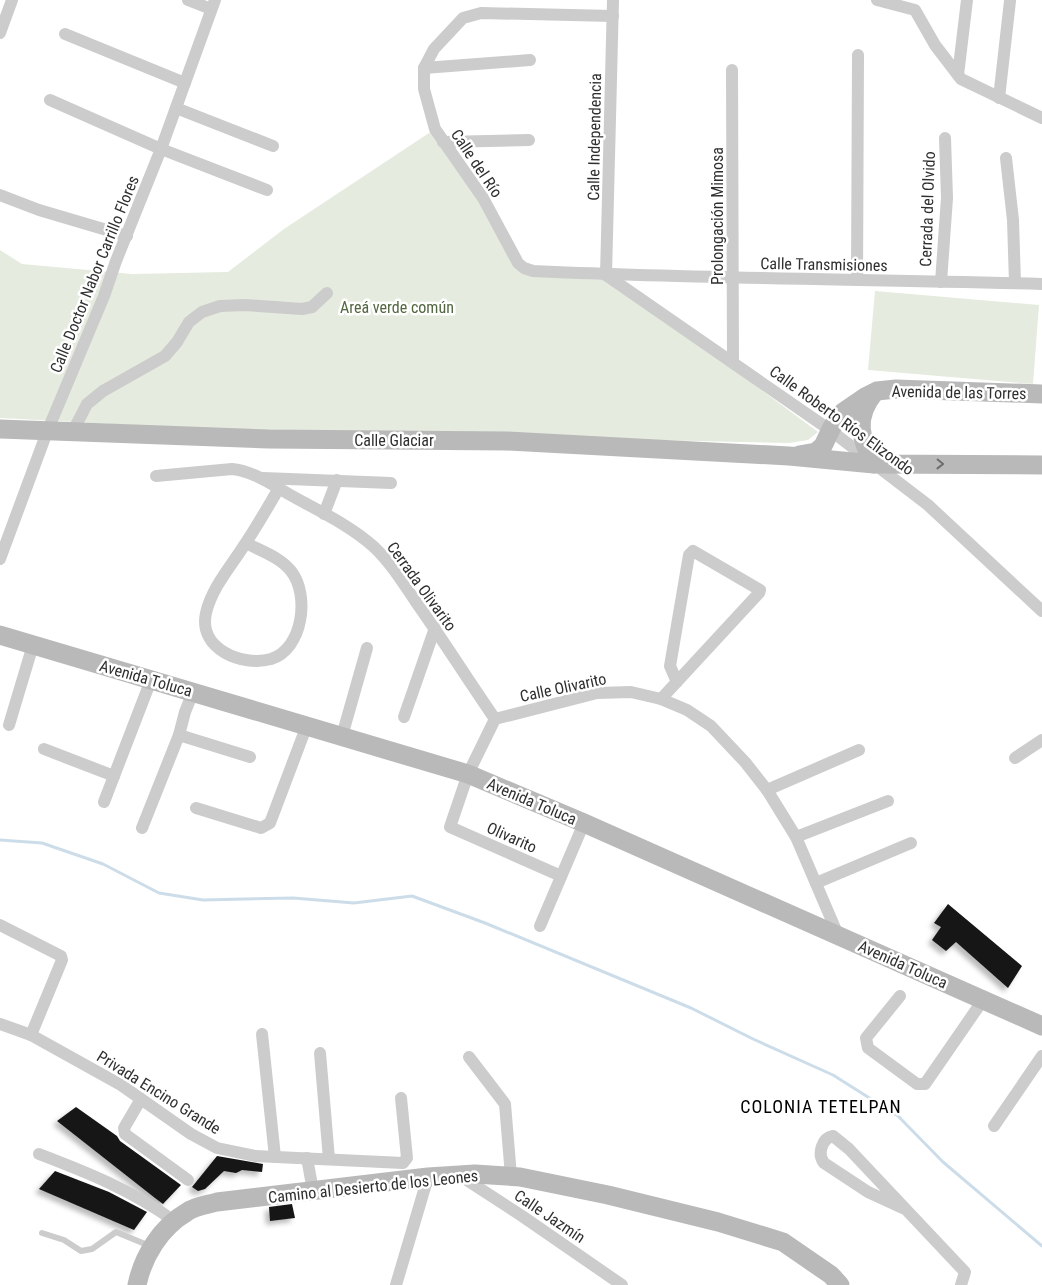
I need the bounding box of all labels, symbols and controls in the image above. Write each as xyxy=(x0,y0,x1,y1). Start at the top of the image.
street label: Calle Independencia xyxy=(584,73,605,201)
street label: Calle del Río xyxy=(447,125,506,201)
street label: Prolongación Mimosa xyxy=(708,147,727,285)
street label: Cerrada del Olvido xyxy=(916,151,939,267)
street label: Calle Doctor Nabor Carrillo Flores xyxy=(46,173,143,376)
street label: Calle Transmisiones xyxy=(760,254,888,275)
park label: Areá verde común xyxy=(340,298,454,317)
street label: Calle Roberto Ríos Elizondo xyxy=(766,362,918,479)
street label: Avenida de las Torres xyxy=(891,382,1027,403)
street label: Calle Glaciar xyxy=(354,431,434,450)
one-way arrow xyxy=(936,459,944,469)
street label: Cerrada Olivarito xyxy=(383,538,460,635)
street label: Avenida Toluca xyxy=(97,656,194,701)
street label: Calle Olivarito xyxy=(518,669,608,706)
street label: Avenida Toluca xyxy=(484,774,579,829)
street label: Olivarito xyxy=(484,818,540,857)
street label: Avenida Toluca xyxy=(855,936,950,993)
street label: Privada Encino Grande xyxy=(93,1047,224,1138)
district label: COLONIA TETELPAN xyxy=(740,1096,902,1117)
street label: Camino al Desierto de los Leones xyxy=(267,1166,479,1207)
street label: Calle Jazmín xyxy=(511,1186,589,1247)

